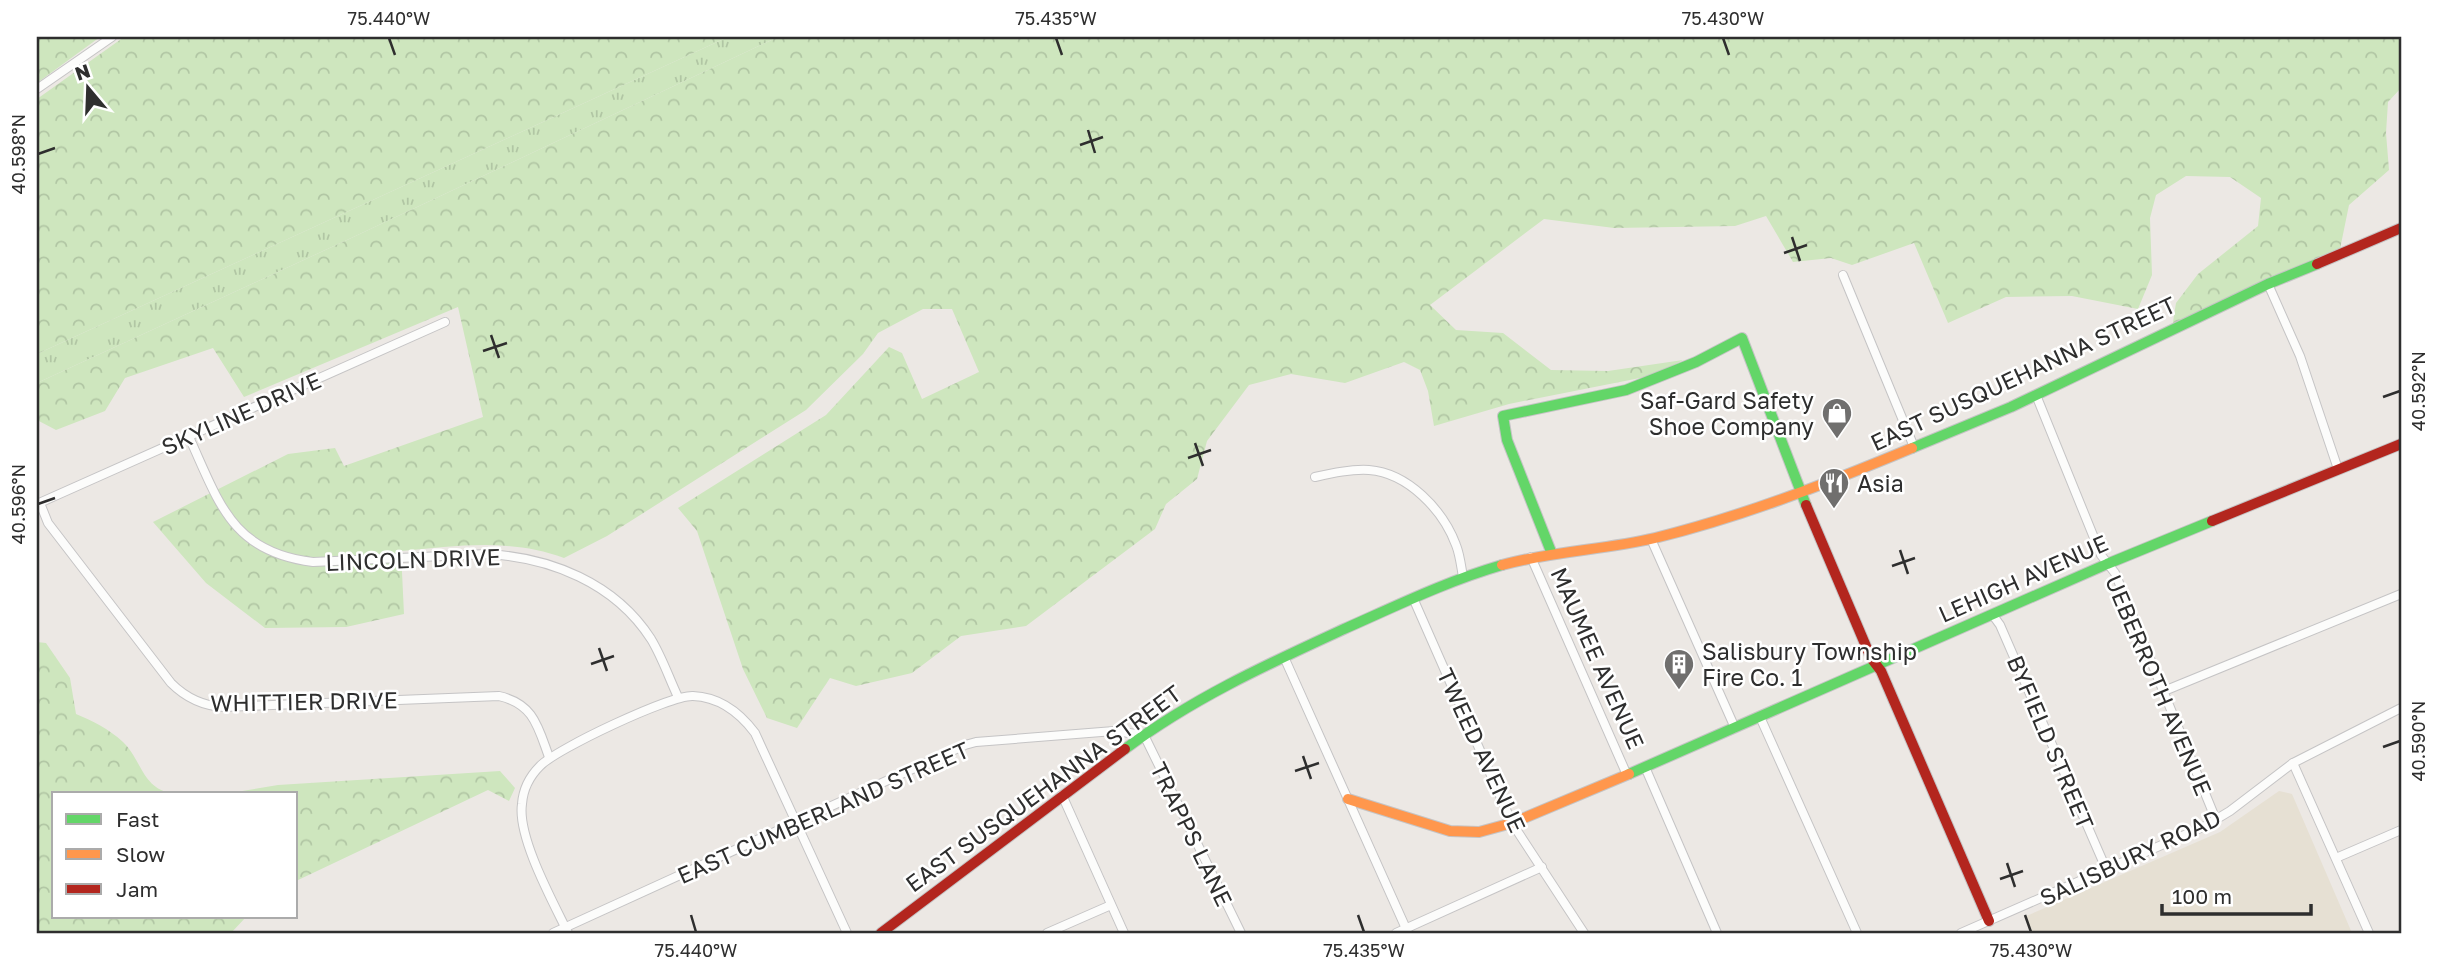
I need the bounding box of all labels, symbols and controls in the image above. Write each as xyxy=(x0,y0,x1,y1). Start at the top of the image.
text: 75.440°W xyxy=(348,7,430,29)
text: 75.435°W xyxy=(1015,7,1097,29)
text: 75.430°W xyxy=(1682,7,1764,29)
north arrow xyxy=(52,52,122,122)
text: N xyxy=(72,58,93,85)
text: 40.598°N xyxy=(7,114,29,194)
street label: EAST SUSQUEHANNA STREET xyxy=(1866,290,2180,456)
text: 40.592°N xyxy=(2407,351,2429,431)
street label: SKYLINE DRIVE xyxy=(157,365,325,461)
place label: Saf-Gard Safety Shoe Company xyxy=(1640,386,1814,440)
shop icon: Saf-Gard Safety Shoe Company xyxy=(1820,396,1854,440)
text: 40.596°N xyxy=(7,464,29,544)
restaurant icon: Asia xyxy=(1817,466,1851,510)
place label: Asia xyxy=(1857,469,1904,497)
street label: LEHIGH AVENUE xyxy=(1934,528,2112,628)
street label: LINCOLN DRIVE xyxy=(325,542,501,576)
street label: MAUMEE AVENUE xyxy=(1545,563,1651,753)
street label: UEBERROTH AVENUE xyxy=(2100,571,2218,799)
place label: Salisbury Township Fire Co. 1 xyxy=(1702,637,1917,691)
building icon: Salisbury Township Fire Co. 1 xyxy=(1662,647,1696,691)
street label: BYFIELD STREET xyxy=(2002,651,2100,833)
street label: TWEED AVENUE xyxy=(1432,663,1532,837)
street label: EAST SUSQUEHANNA STREET xyxy=(900,679,1186,897)
street label: WHITTIER DRIVE xyxy=(210,685,398,717)
text: 40.590°N xyxy=(2407,701,2429,781)
street label: EAST CUMBERLAND STREET xyxy=(673,735,973,889)
street label: TRAPPS LANE xyxy=(1145,757,1239,911)
legend xyxy=(52,792,298,918)
street label: SALISBURY ROAD xyxy=(2035,803,2225,911)
text: Fast xyxy=(116,806,159,832)
text: Slow xyxy=(116,841,165,867)
scale bar xyxy=(2162,872,2310,916)
text: Jam xyxy=(116,876,158,902)
text: 100 m xyxy=(2172,883,2232,909)
text: 75.440°W xyxy=(655,939,737,961)
text: 75.435°W xyxy=(1323,939,1405,961)
text: 75.430°W xyxy=(1990,939,2072,961)

